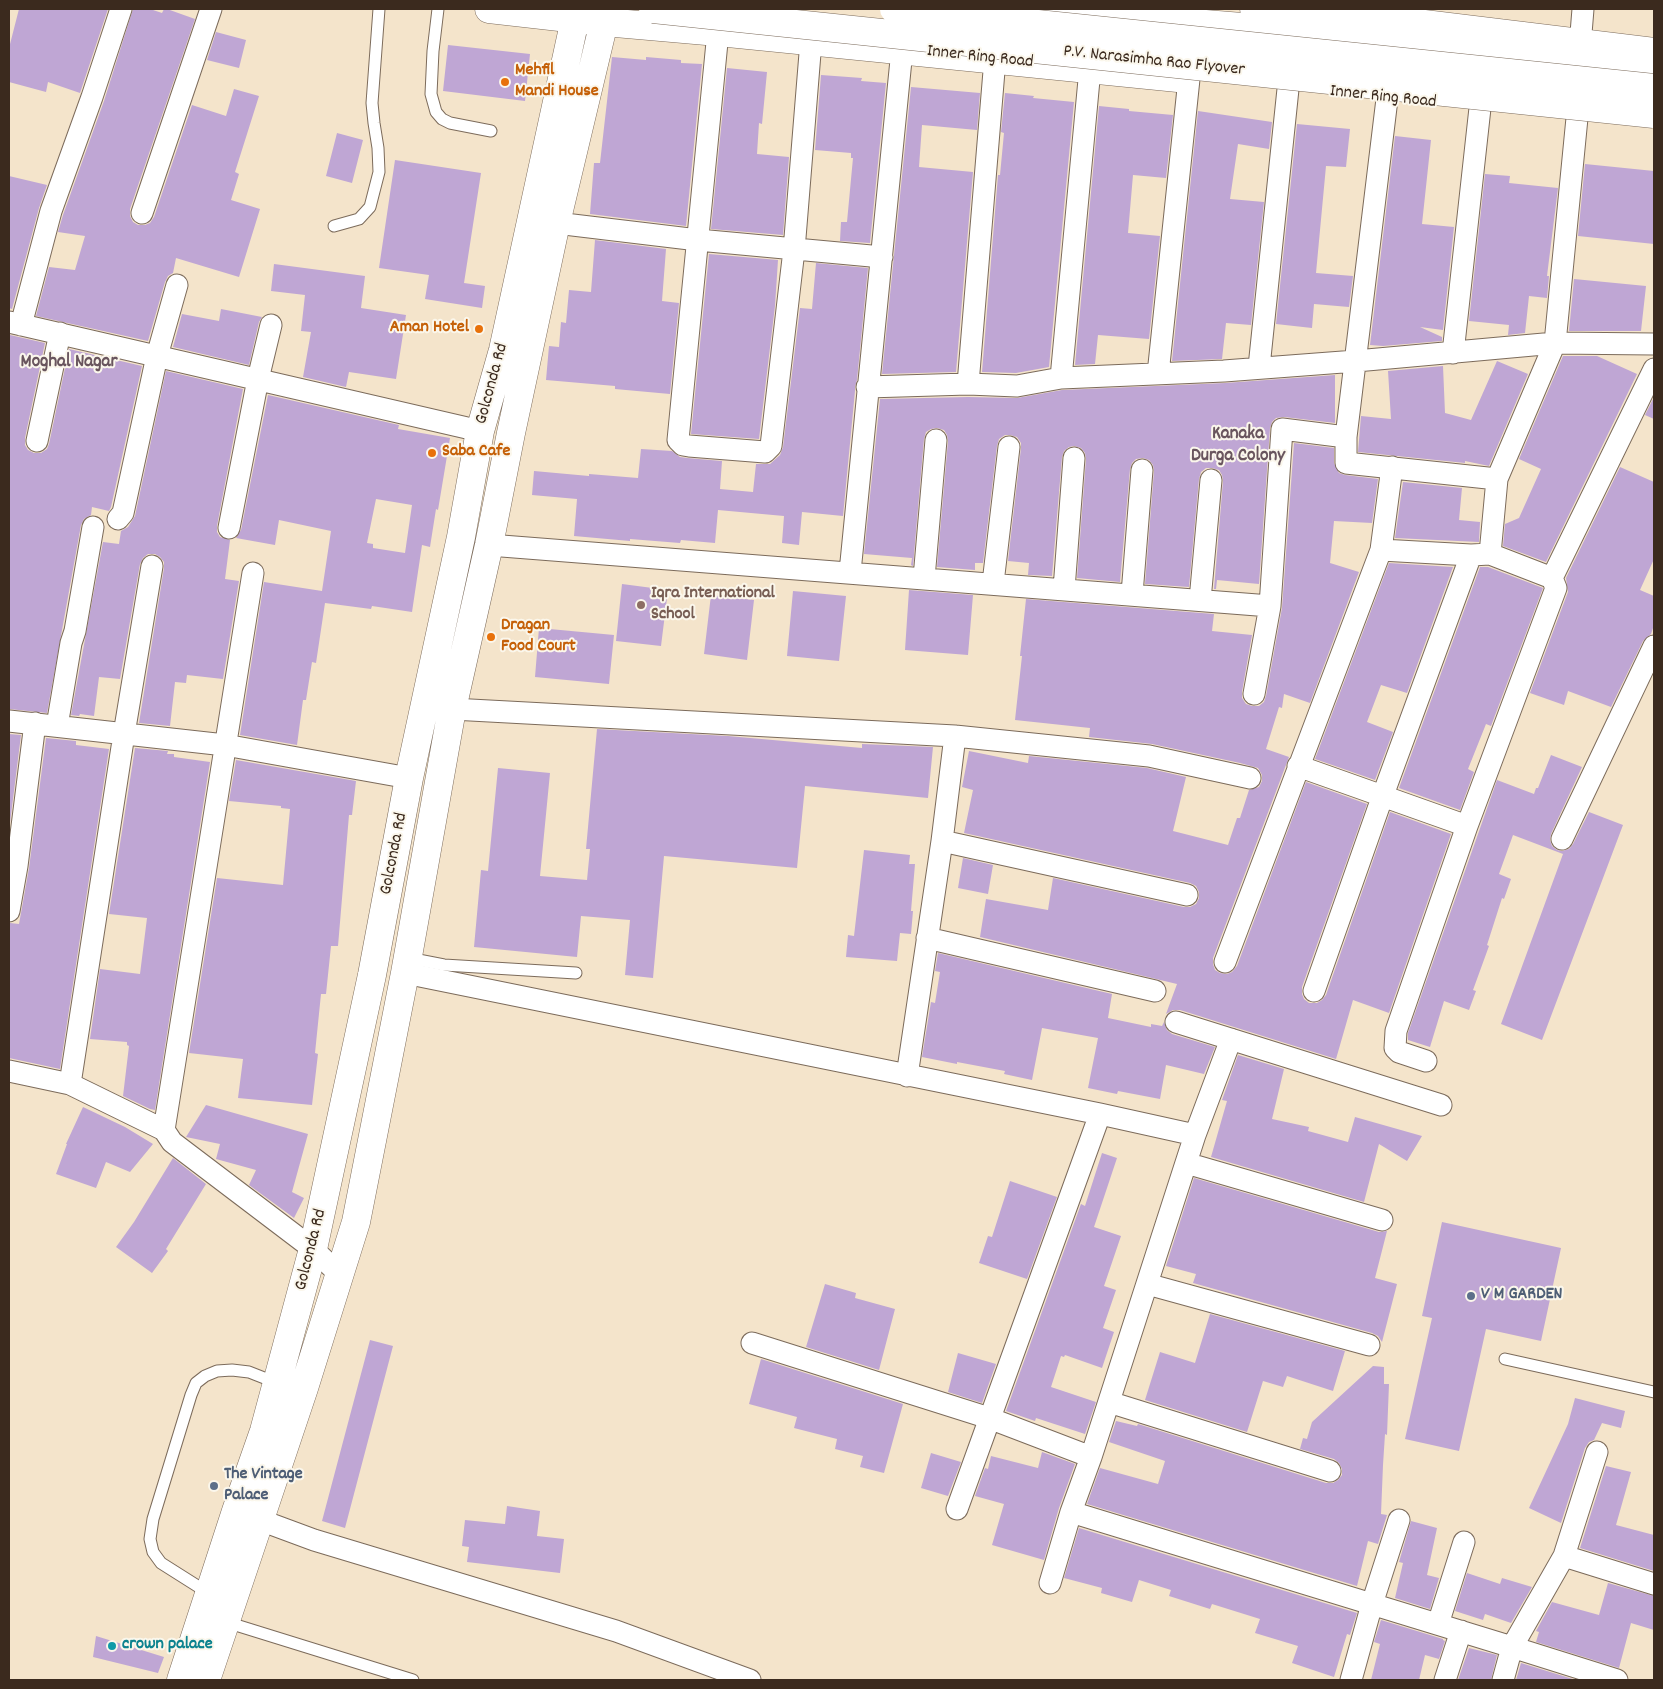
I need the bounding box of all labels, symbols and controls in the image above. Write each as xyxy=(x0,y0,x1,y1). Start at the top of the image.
street label: Inner Ring Road xyxy=(926,42,1034,74)
street label: P.V. Narasimha Rao Flyover xyxy=(1062,42,1246,82)
place label: Mehfil Mandi House xyxy=(515,61,599,104)
marker: Mehfil Mandi House xyxy=(499,76,511,88)
street label: Inner Ring Road xyxy=(1329,82,1437,114)
place label: Aman Hotel xyxy=(390,318,469,340)
marker: Aman Hotel xyxy=(473,323,485,335)
street label: Golconda Rd xyxy=(472,341,514,427)
district label: Moghal Nagar xyxy=(21,352,117,374)
district label: Kanaka Durga Colony xyxy=(1191,424,1285,468)
place label: Saba Cafe xyxy=(442,442,510,464)
marker: Saba Cafe xyxy=(426,447,438,459)
place label: Iqra International School xyxy=(651,584,775,626)
marker: Iqra International School xyxy=(635,599,647,611)
place label: Dragan Food Court xyxy=(501,616,576,659)
marker: Dragan Food Court xyxy=(485,631,497,643)
street label: Golconda Rd xyxy=(376,811,414,897)
street label: Golconda Rd xyxy=(291,1207,333,1293)
place label: V M GARDEN xyxy=(1481,1285,1562,1307)
marker: V M GARDEN xyxy=(1465,1290,1477,1302)
place label: The Vintage Palace xyxy=(224,1465,303,1508)
marker: The Vintage Palace xyxy=(208,1480,220,1492)
place label: crown palace xyxy=(122,1635,213,1657)
marker: crown palace xyxy=(106,1640,118,1652)

